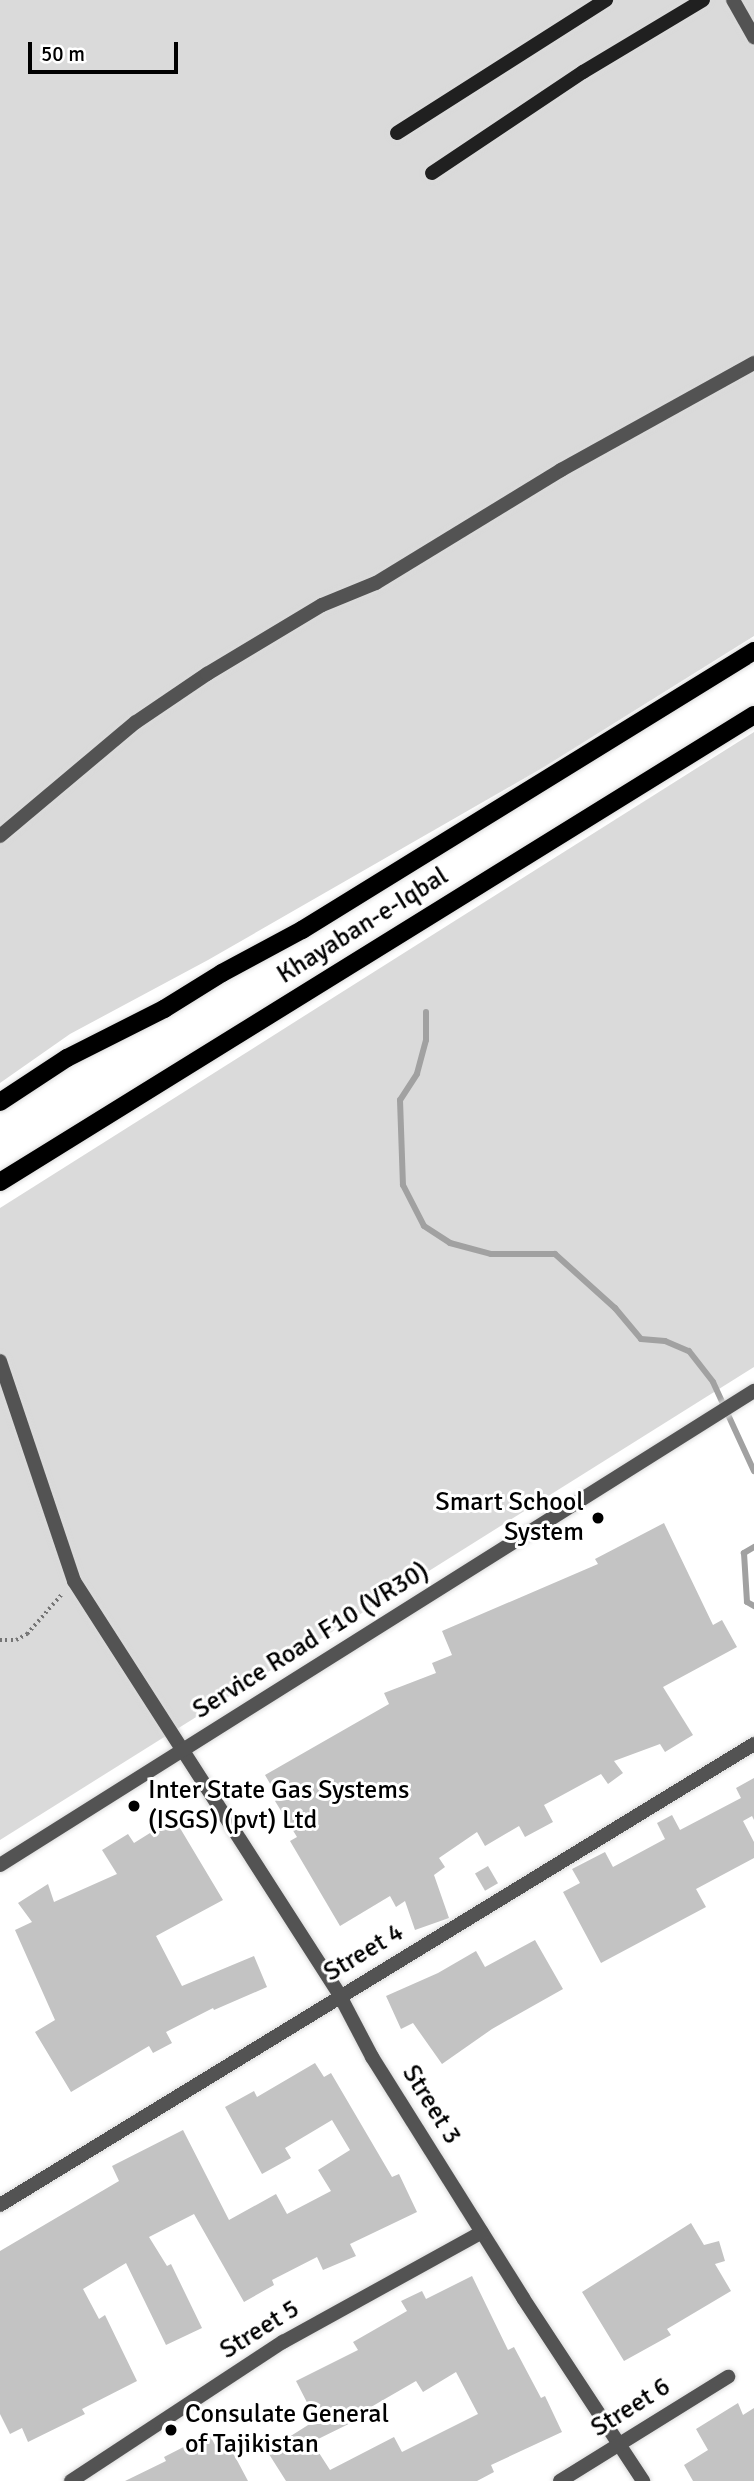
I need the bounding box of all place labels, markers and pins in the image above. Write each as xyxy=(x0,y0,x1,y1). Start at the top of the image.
place label: Smart School System xyxy=(435,1487,584,1548)
marker: Smart School System xyxy=(590,1510,606,1526)
place label: Inter State Gas Systems (ISGS) (pvt) Ltd xyxy=(148,1775,409,1837)
marker: Inter State Gas Systems (ISGS) (pvt) Ltd xyxy=(126,1798,142,1814)
place label: Consulate General of Tajikistan xyxy=(185,2399,389,2460)
marker: Consulate General of Tajikistan xyxy=(163,2422,179,2438)

